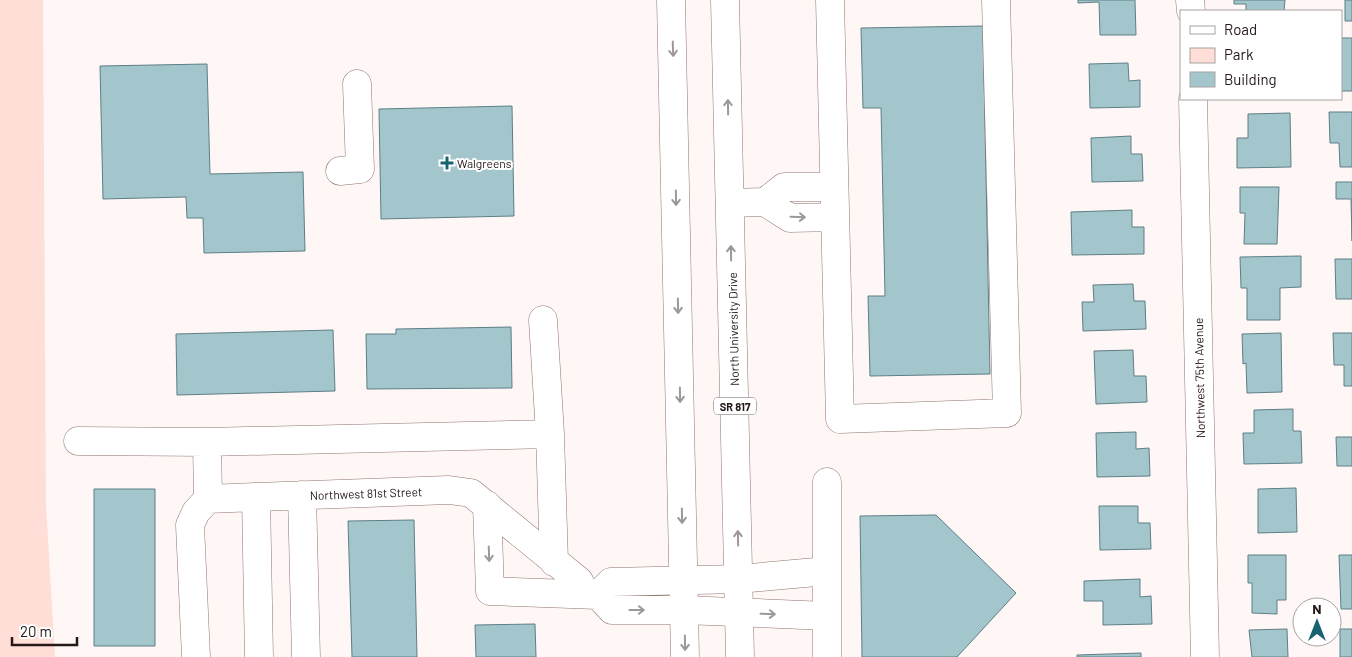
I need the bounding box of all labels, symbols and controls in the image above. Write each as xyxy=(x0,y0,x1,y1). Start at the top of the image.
legend xyxy=(1180,10,1342,100)
text: Road xyxy=(1224,20,1257,38)
one-way arrow xyxy=(668,40,677,56)
text: Park xyxy=(1224,45,1254,63)
text: Building xyxy=(1224,70,1277,88)
one-way arrow xyxy=(723,99,733,116)
place label: Walgreens xyxy=(457,156,512,170)
marker: Walgreens xyxy=(441,157,453,169)
one-way arrow xyxy=(671,190,681,206)
one-way arrow xyxy=(789,213,805,222)
one-way arrow xyxy=(726,246,736,262)
street label: North University Drive xyxy=(725,272,741,386)
one-way arrow xyxy=(673,298,683,314)
street label: Northwest 75th Avenue xyxy=(1191,318,1207,438)
one-way arrow xyxy=(675,386,685,403)
road number: SR 817 xyxy=(714,398,756,414)
street label: Northwest 81st Street xyxy=(309,484,423,502)
one-way arrow xyxy=(678,508,687,524)
one-way arrow xyxy=(733,531,742,547)
one-way arrow xyxy=(484,545,493,561)
north arrow xyxy=(1292,597,1342,647)
text: N xyxy=(1312,600,1322,617)
one-way arrow xyxy=(629,605,645,615)
one-way arrow xyxy=(760,609,776,618)
scale bar xyxy=(12,614,78,646)
text: 20 m xyxy=(20,622,52,640)
one-way arrow xyxy=(680,634,690,651)

